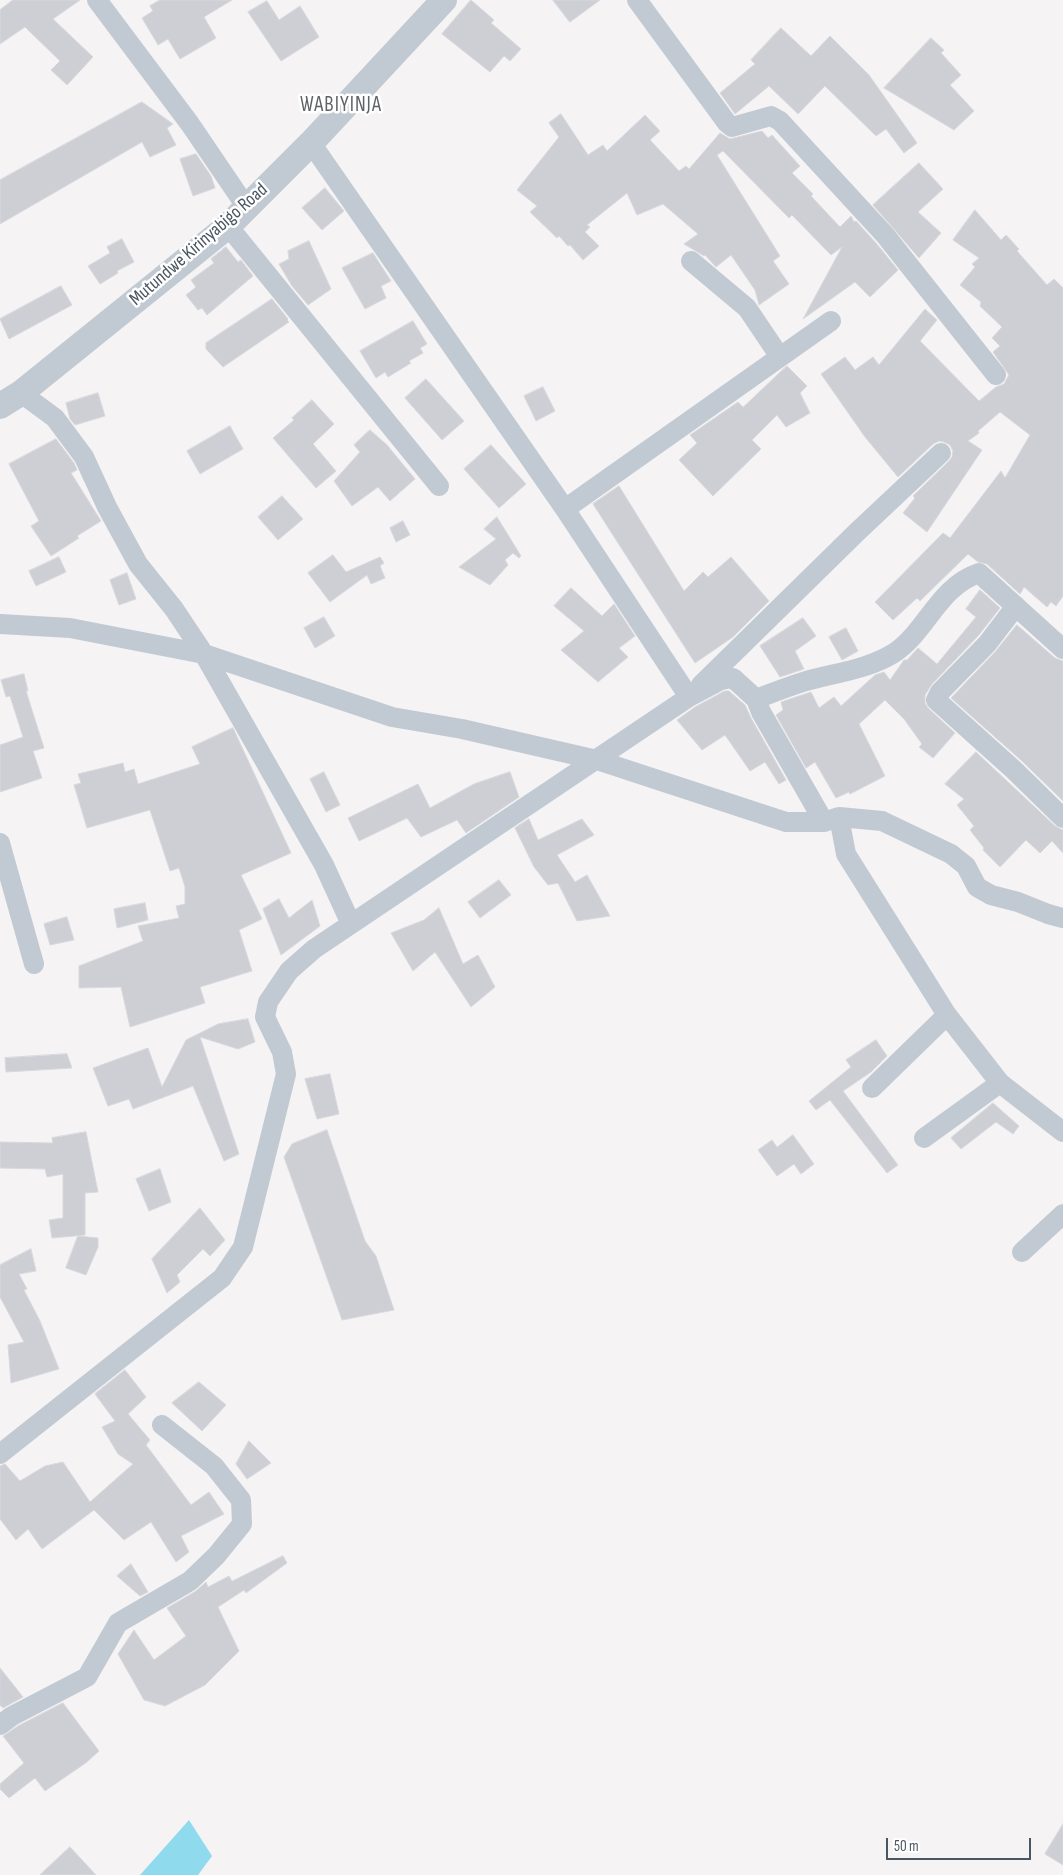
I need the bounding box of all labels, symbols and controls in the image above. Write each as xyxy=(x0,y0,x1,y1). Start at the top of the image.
district label: WABIYINJA xyxy=(299,93,383,119)
street label: Mutundwe Kirinyabigo Road xyxy=(125,179,273,311)
scale bar xyxy=(888,1828,1033,1860)
text: 50 m xyxy=(894,1837,919,1856)

